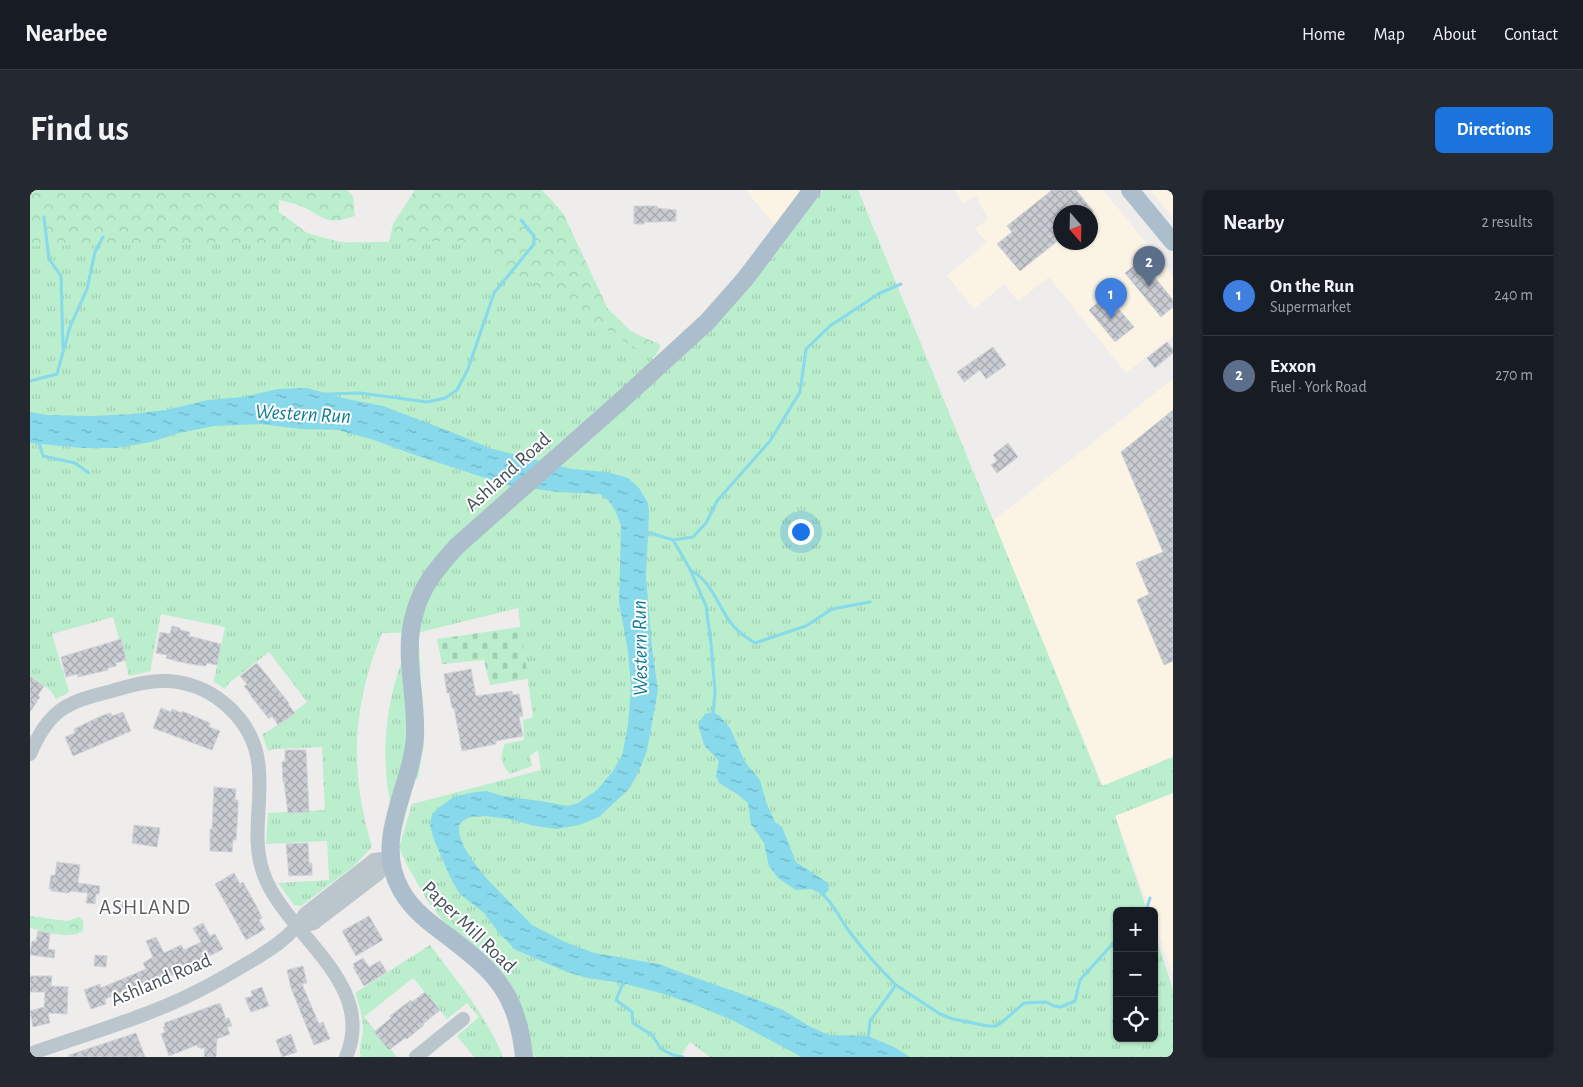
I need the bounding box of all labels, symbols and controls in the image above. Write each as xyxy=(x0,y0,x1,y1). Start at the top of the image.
text: Nearbee xyxy=(25,22,107,46)
text: Home xyxy=(1302,26,1345,44)
text: Map xyxy=(1373,26,1405,44)
text: About xyxy=(1433,26,1476,44)
text: Contact xyxy=(1504,26,1558,44)
button: Directions xyxy=(1435,107,1553,153)
text: Find us xyxy=(30,112,129,147)
north arrow xyxy=(1053,205,1098,250)
text: Nearby xyxy=(1223,212,1284,233)
text: 2 results xyxy=(1481,214,1533,230)
pin: 2 xyxy=(1133,246,1165,287)
text: On the Run xyxy=(1270,277,1354,296)
pin: 1 xyxy=(1095,278,1127,319)
text: 1 xyxy=(1236,287,1242,303)
text: 240 m xyxy=(1494,287,1533,303)
text: Supermarket xyxy=(1270,299,1351,315)
text: Exxon xyxy=(1270,357,1316,376)
text: 2 xyxy=(1235,367,1243,383)
text: 270 m xyxy=(1495,367,1533,383)
text: Fuel · York Road xyxy=(1270,379,1367,395)
water label: Western Run xyxy=(255,401,351,427)
street label: Ashland Road xyxy=(462,429,554,515)
your location xyxy=(788,519,814,545)
water label: Western Run xyxy=(629,600,651,696)
street label: Paper Mill Road xyxy=(418,877,520,977)
district label: ASHLAND xyxy=(99,897,191,918)
map controls xyxy=(1113,907,1158,1042)
button: + xyxy=(1113,907,1158,952)
street label: Ashland Road xyxy=(108,950,214,1010)
button: − xyxy=(1113,952,1158,997)
button: locate xyxy=(1113,997,1158,1042)

